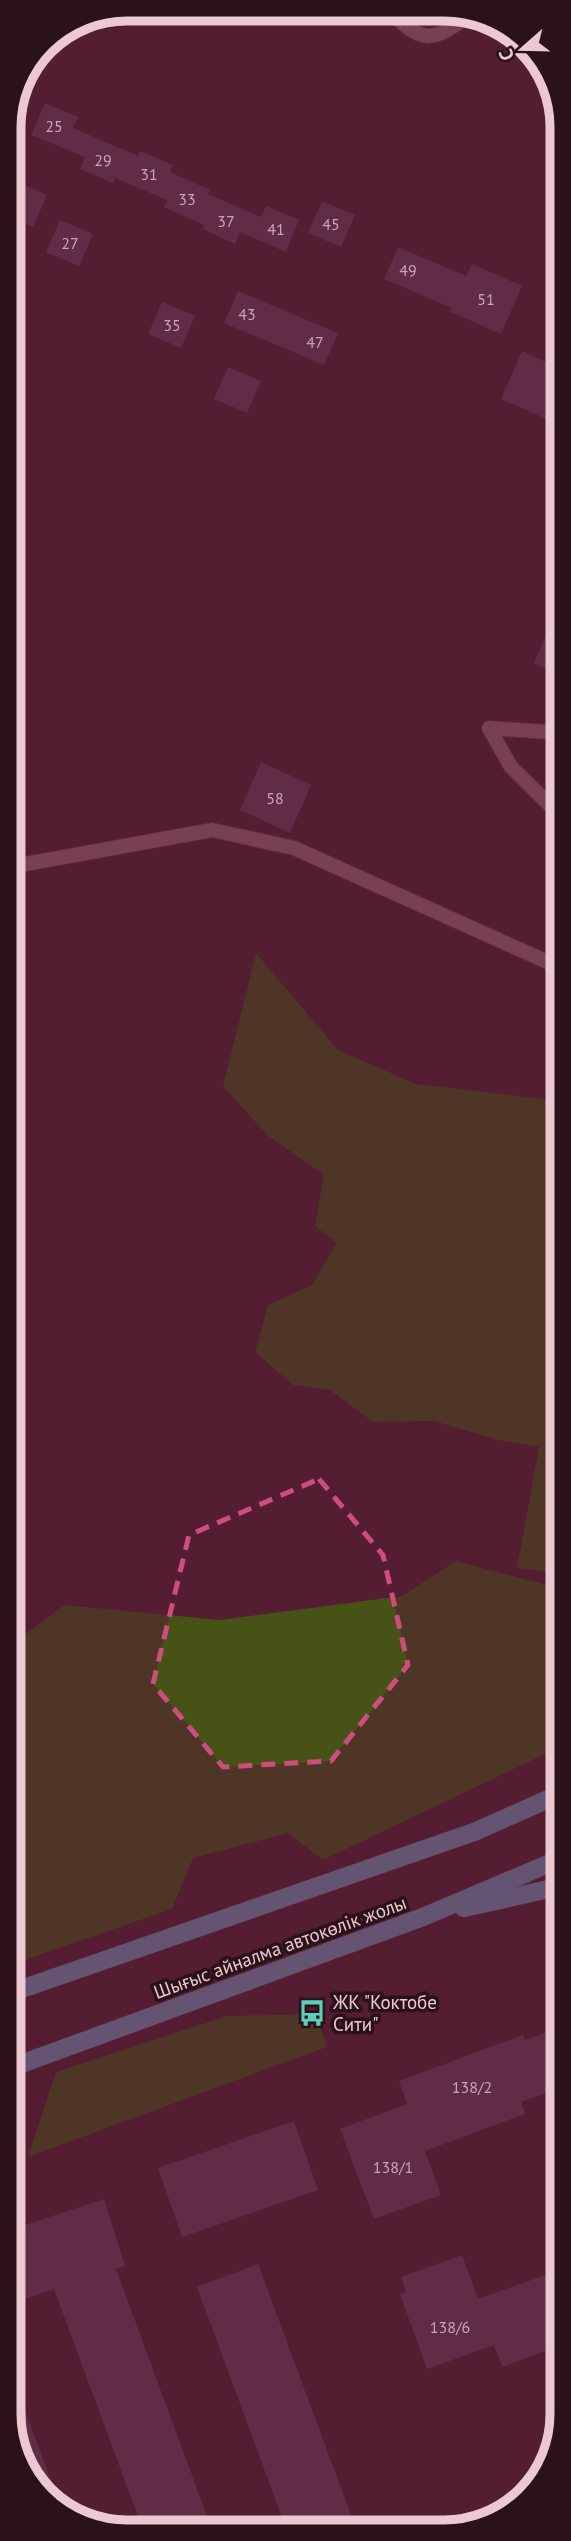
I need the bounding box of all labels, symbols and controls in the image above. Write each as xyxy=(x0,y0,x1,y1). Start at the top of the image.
north arrow xyxy=(487,14,557,84)
text: С xyxy=(493,45,519,64)
house number: 25 xyxy=(45,116,63,136)
house number: 29 xyxy=(94,150,112,170)
house number: 31 xyxy=(140,164,158,184)
house number: 33 xyxy=(178,189,196,209)
house number: 37 xyxy=(217,211,235,231)
house number: 45 xyxy=(322,214,340,234)
house number: 41 xyxy=(267,219,285,239)
house number: 27 xyxy=(61,233,79,253)
house number: 49 xyxy=(399,260,417,280)
house number: 51 xyxy=(477,289,495,309)
house number: 43 xyxy=(238,304,256,324)
house number: 35 xyxy=(163,315,181,335)
house number: 47 xyxy=(306,332,324,352)
house number: 58 xyxy=(266,788,284,808)
street label: Шығыс айналма автокөлік жолы xyxy=(150,1890,410,2004)
place label: ЖК "Коктобе Сити" xyxy=(332,1990,437,2036)
bus stop icon: ЖК "Коктобе Сити" xyxy=(297,1998,327,2028)
house number: 138/2 xyxy=(452,2077,492,2097)
house number: 138/1 xyxy=(373,2157,413,2177)
house number: 138/6 xyxy=(430,2317,470,2337)

